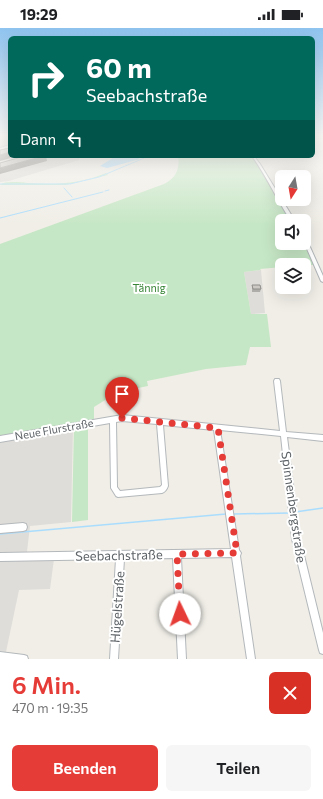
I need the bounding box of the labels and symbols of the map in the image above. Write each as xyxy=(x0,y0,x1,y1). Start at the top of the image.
north arrow xyxy=(275,170,311,206)
park label: Tännig xyxy=(132,281,166,294)
pin xyxy=(105,377,139,418)
street label: Neue Flurstraße xyxy=(14,416,95,442)
street label: Spinnenbergstraße xyxy=(278,450,310,564)
street label: Seebachstraße xyxy=(75,546,163,564)
street label: Hügelstraße xyxy=(107,570,127,643)
position arrow xyxy=(159,593,201,635)

